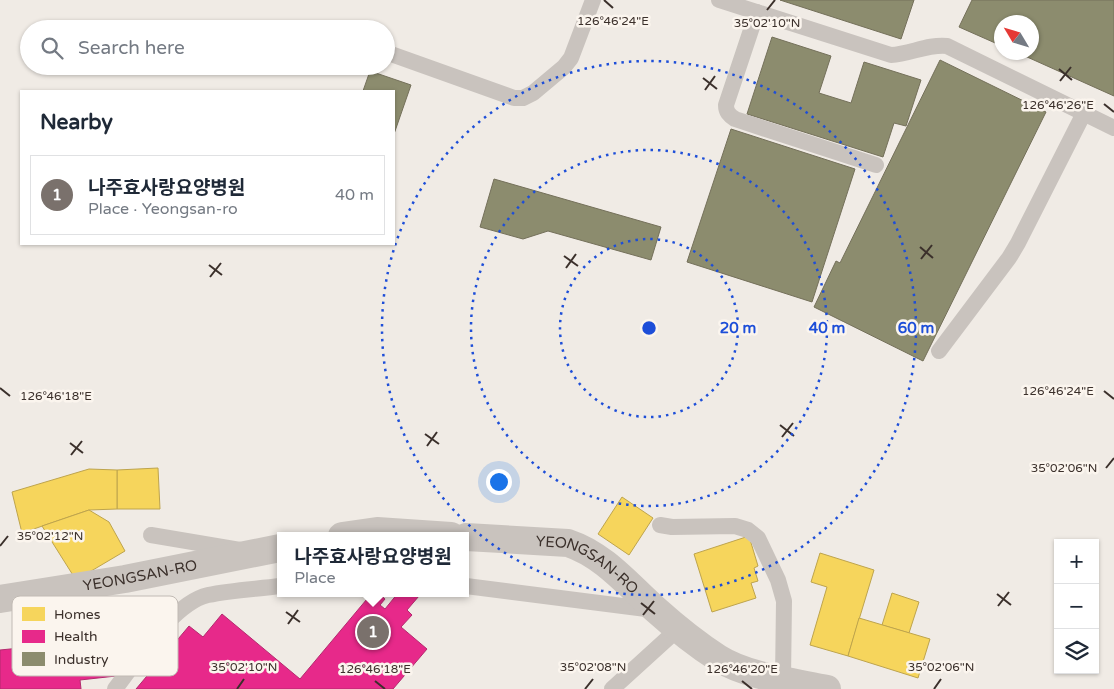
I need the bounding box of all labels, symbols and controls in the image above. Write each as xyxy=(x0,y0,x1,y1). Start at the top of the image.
text: 126°46'24"E xyxy=(577,14,649,28)
north arrow xyxy=(994,15,1039,60)
text: 35°02'10"N xyxy=(734,16,800,30)
search box xyxy=(20,20,395,75)
icon: search xyxy=(38,34,66,62)
text: Search here xyxy=(78,37,185,59)
text: 126°46'26"E xyxy=(1022,98,1094,112)
text: Nearby xyxy=(40,110,113,135)
text: 나주효사랑요양병원 xyxy=(88,177,245,199)
text: 1 xyxy=(52,185,62,205)
text: 40 m xyxy=(335,185,374,205)
text: Place · Yeongsan-ro xyxy=(88,199,238,219)
centre of rings xyxy=(640,319,658,337)
text: 20 m xyxy=(720,319,756,337)
text: 40 m xyxy=(809,319,845,337)
text: 60 m xyxy=(898,319,934,337)
text: 126°46'24"E xyxy=(1022,384,1094,398)
text: 126°46'18"E xyxy=(20,389,92,403)
text: 35°02'06"N xyxy=(1031,461,1097,475)
your location xyxy=(486,469,512,495)
text: 35°02'12"N xyxy=(17,529,83,543)
popup xyxy=(277,532,469,597)
street label: YEONGSAN-RO xyxy=(535,532,642,598)
map controls xyxy=(1054,539,1099,674)
button: + xyxy=(1054,539,1099,584)
text: 나주효사랑요양병원 xyxy=(294,546,452,568)
street label: YEONGSAN-RO xyxy=(81,556,199,595)
text: Place xyxy=(294,568,335,588)
button: − xyxy=(1054,584,1099,629)
legend xyxy=(12,596,178,676)
text: Homes xyxy=(54,606,101,623)
pin: 1 xyxy=(357,613,389,651)
text: Health xyxy=(54,628,98,645)
button: layers xyxy=(1054,629,1099,674)
text: Industry xyxy=(54,651,109,668)
text: 35°02'10"N xyxy=(211,660,277,674)
text: 35°02'08"N xyxy=(560,660,626,674)
text: 35°02'06"N xyxy=(908,660,974,674)
text: 126°46'18"E xyxy=(339,662,411,676)
text: 126°46'20"E xyxy=(706,662,778,676)

